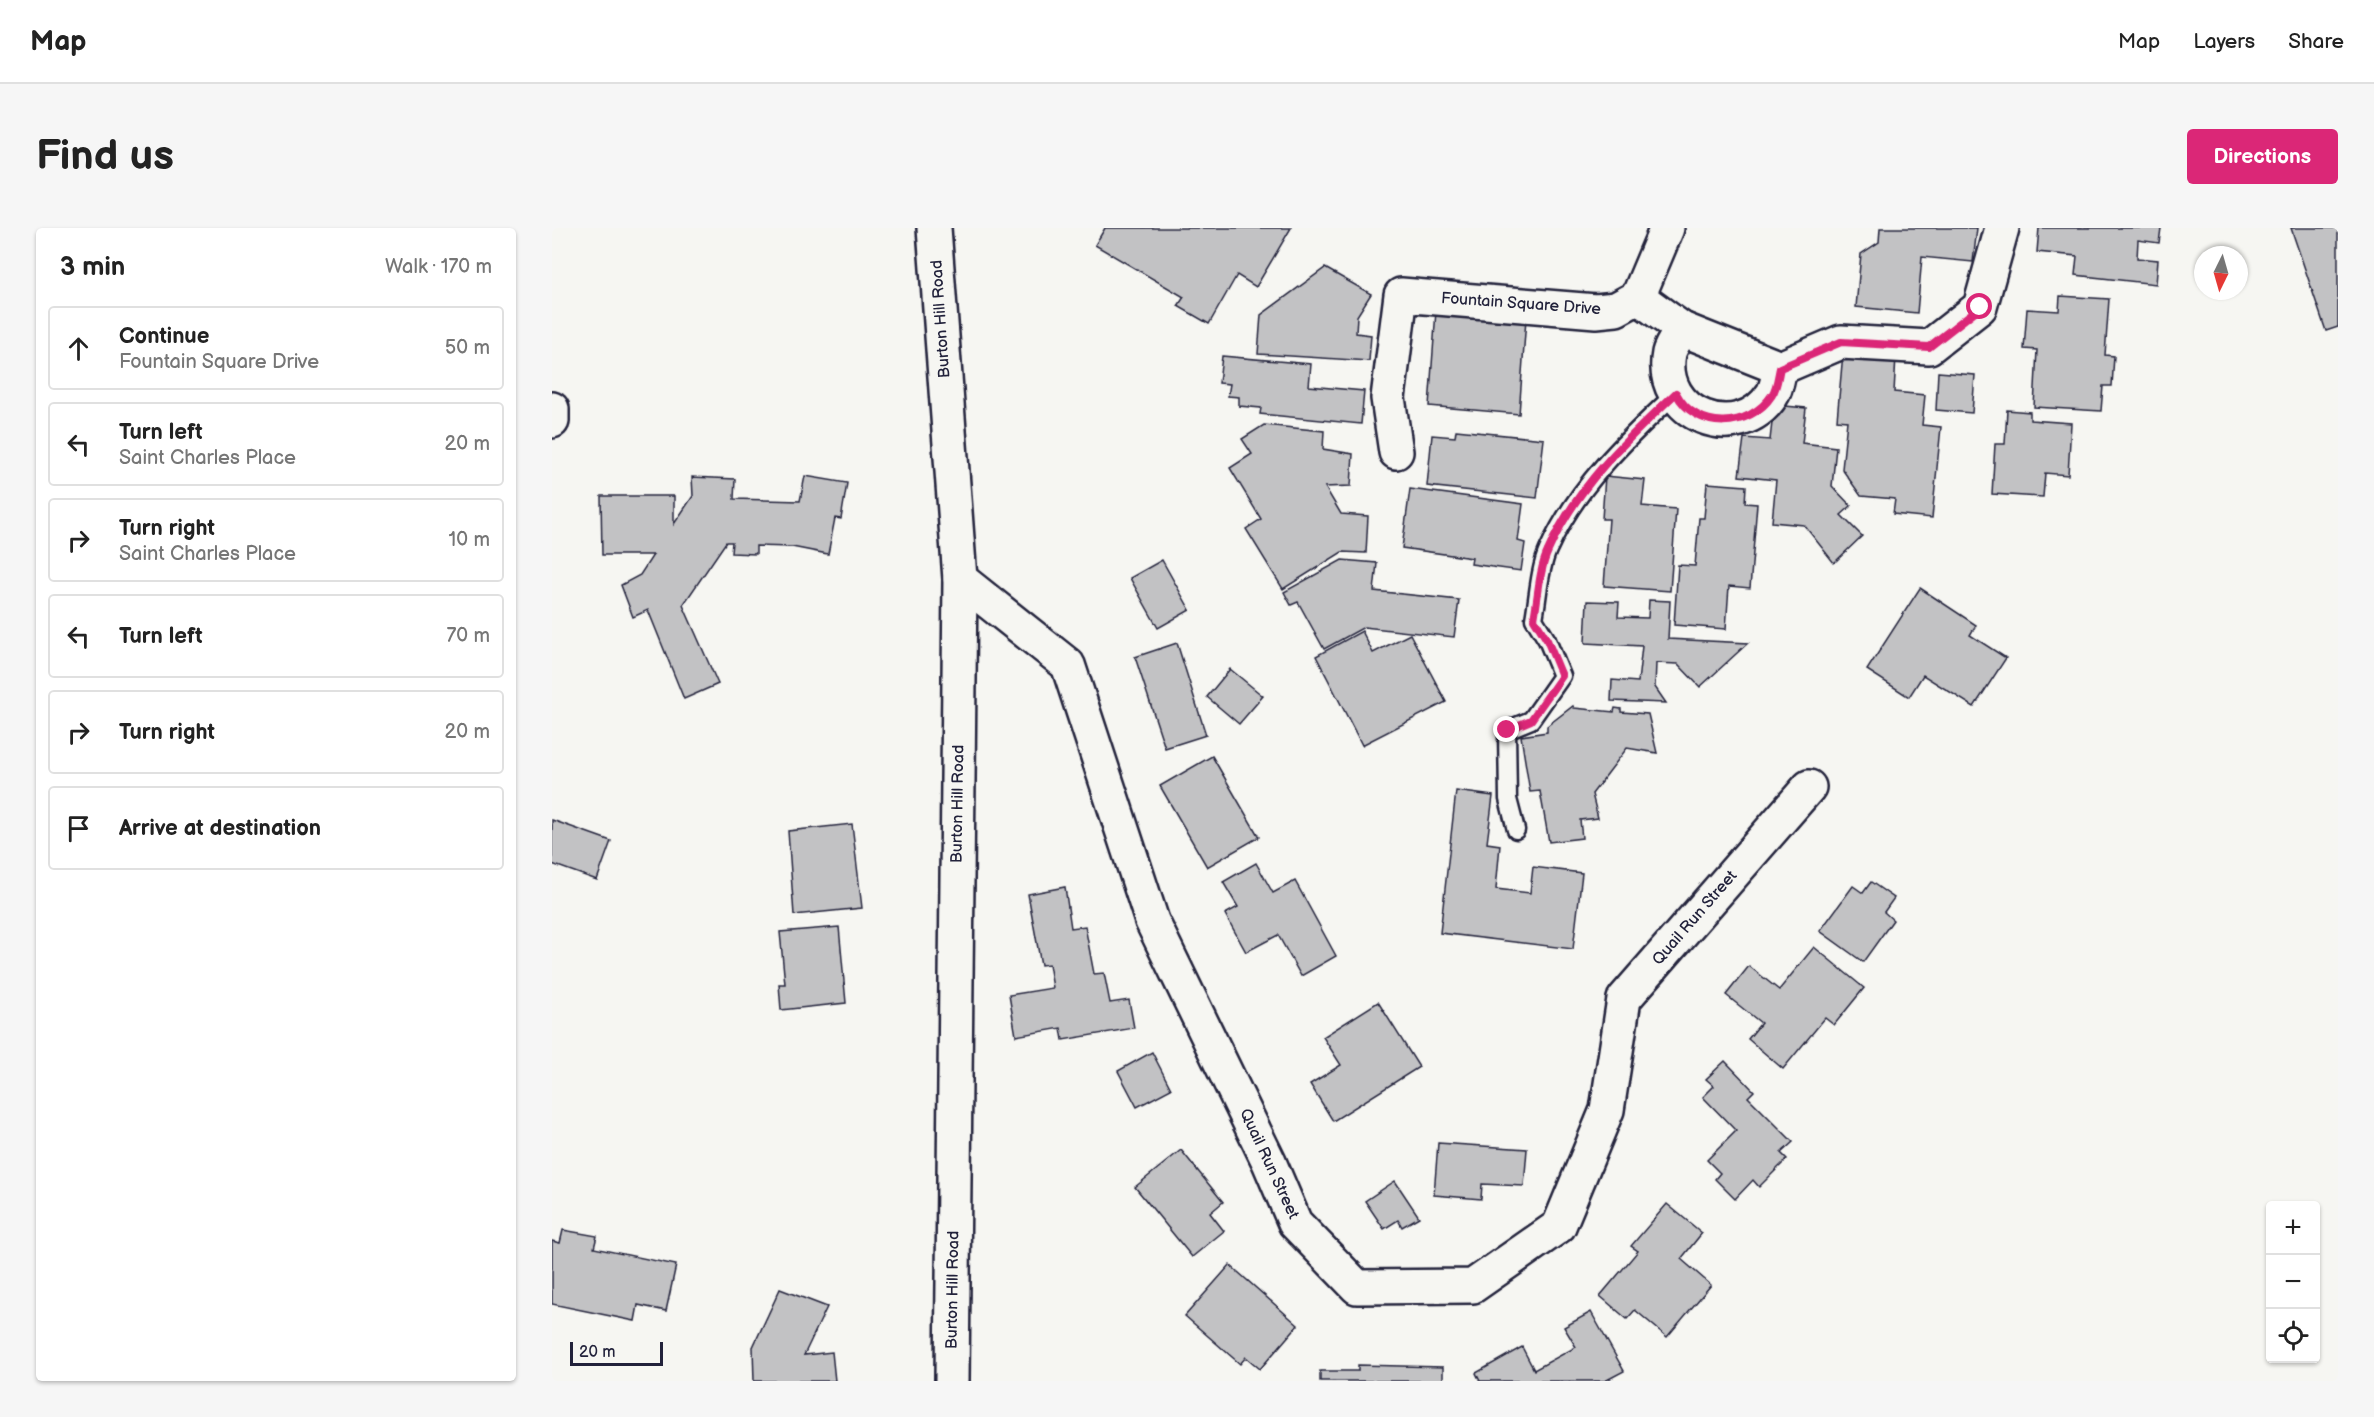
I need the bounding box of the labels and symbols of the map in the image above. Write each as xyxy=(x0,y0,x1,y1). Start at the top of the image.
north arrow xyxy=(2194,246,2248,300)
street label: Burton Hill Road xyxy=(927,259,955,379)
street label: Fountain Square Drive xyxy=(1441,289,1602,319)
route start xyxy=(1966,293,1992,319)
route end xyxy=(1493,716,1519,742)
street label: Burton Hill Road xyxy=(947,745,969,863)
street label: Quail Run Street xyxy=(1649,867,1741,969)
street label: Quail Run Street xyxy=(1235,1106,1303,1222)
street label: Burton Hill Road xyxy=(942,1231,964,1349)
scale bar xyxy=(570,1339,663,1366)

